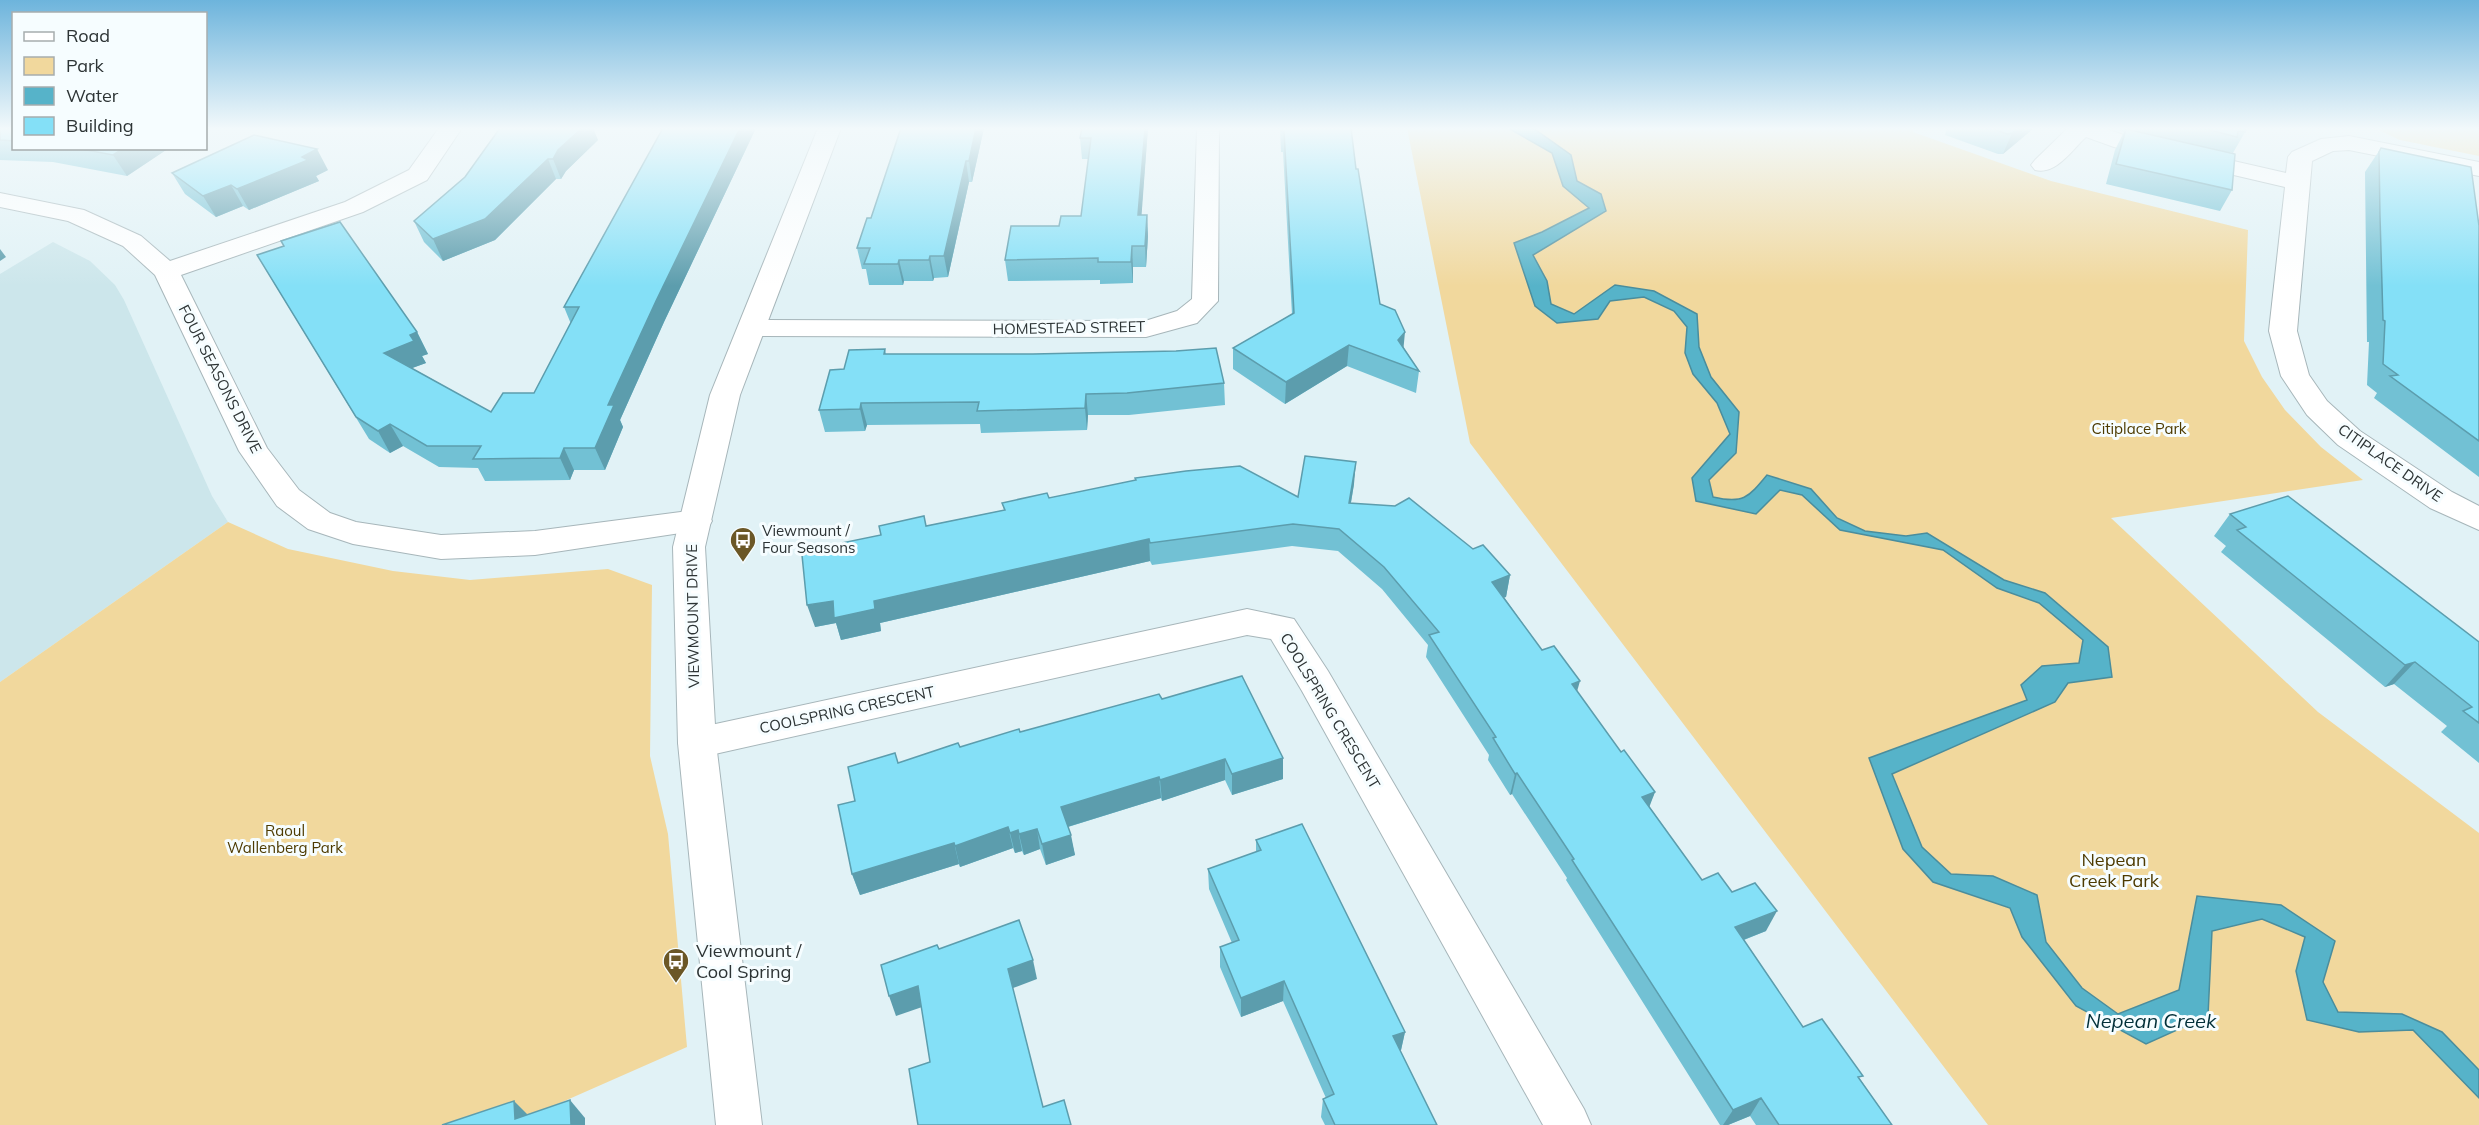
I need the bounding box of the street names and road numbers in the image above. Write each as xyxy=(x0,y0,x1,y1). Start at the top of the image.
street label: FOUR SEASONS DRIVE xyxy=(175,301,266,456)
street label: HOMESTEAD STREET xyxy=(993,317,1145,338)
street label: CITIPLACE DRIVE xyxy=(2334,419,2446,506)
street label: VIEWMOUNT DRIVE xyxy=(682,544,703,688)
street label: COOLSPRING CRESCENT xyxy=(1276,629,1385,792)
street label: COOLSPRING CRESCENT xyxy=(758,682,936,737)

